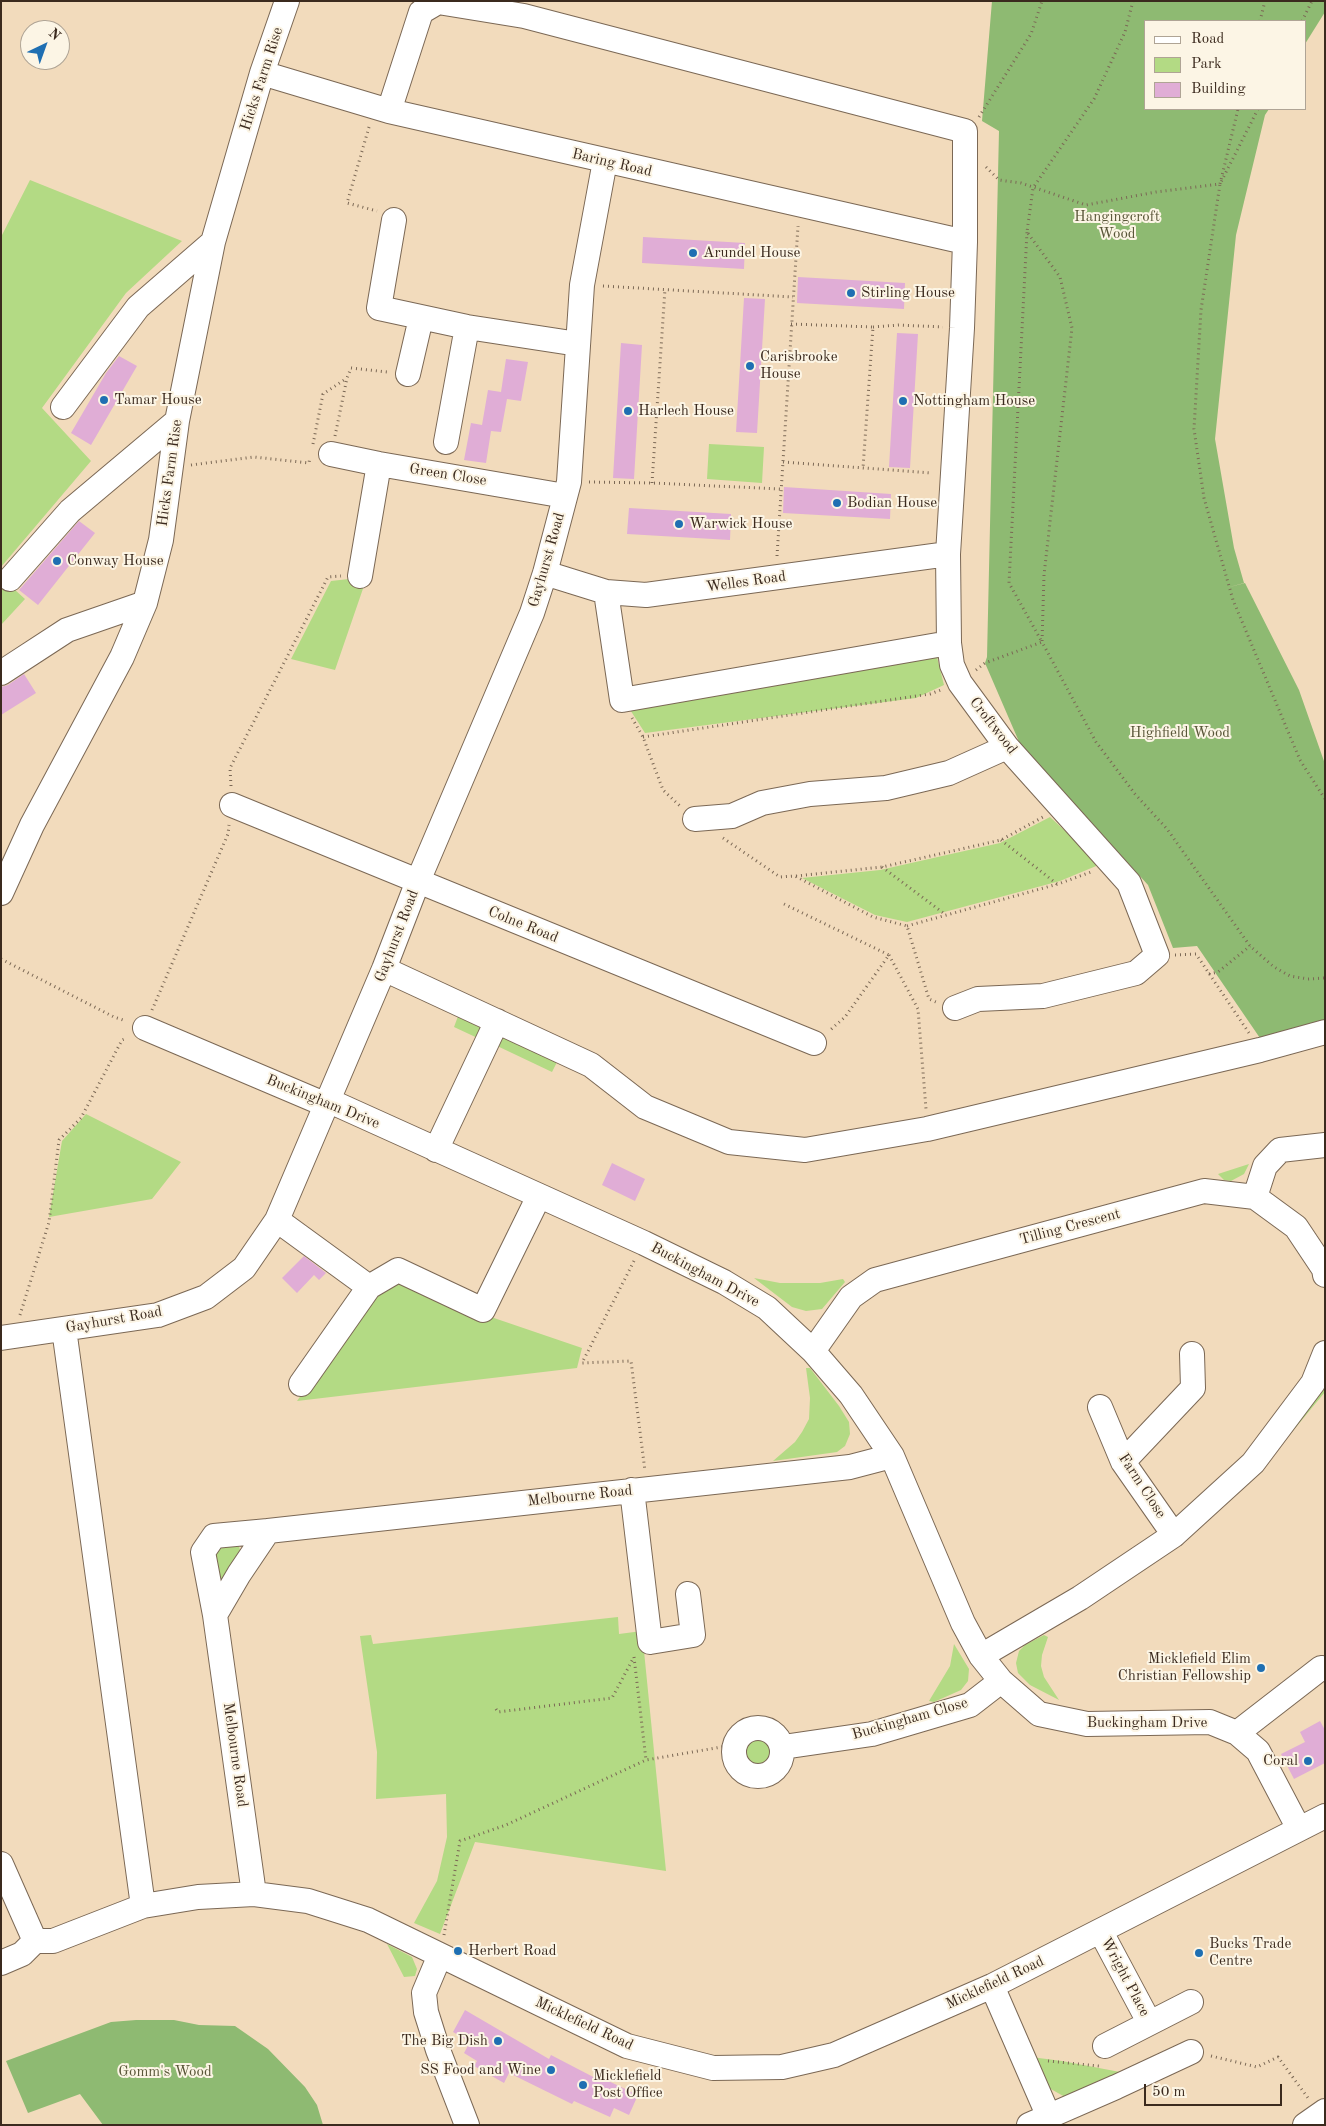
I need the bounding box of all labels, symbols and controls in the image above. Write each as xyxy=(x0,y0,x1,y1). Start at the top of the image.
north arrow xyxy=(20,20,70,70)
legend xyxy=(1144,20,1306,110)
street label: Hicks Farm Rise xyxy=(237,25,287,133)
text: N xyxy=(46,26,63,43)
text: Road xyxy=(1191,32,1224,47)
text: Park xyxy=(1191,57,1222,72)
text: Building xyxy=(1191,82,1246,97)
street label: Baring Road xyxy=(570,145,654,181)
park label: Hangingcroft Wood xyxy=(1074,208,1160,243)
place label: Arundel House xyxy=(703,244,800,262)
marker: Arundel House xyxy=(687,247,699,259)
place label: Stirling House xyxy=(861,284,955,302)
marker: Stirling House xyxy=(845,287,857,299)
place label: Carisbrooke House xyxy=(760,348,838,383)
marker: Carisbrooke House xyxy=(744,360,756,372)
place label: Tamar House xyxy=(114,391,202,409)
place label: Nottingham House xyxy=(913,392,1035,410)
marker: Tamar House xyxy=(98,394,110,406)
marker: Nottingham House xyxy=(897,395,909,407)
place label: Harlech House xyxy=(638,402,734,420)
marker: Harlech House xyxy=(622,405,634,417)
street label: Hicks Farm Rise xyxy=(154,418,186,528)
street label: Green Close xyxy=(408,460,488,490)
place label: Bodian House xyxy=(847,494,937,512)
marker: Bodian House xyxy=(831,497,843,509)
street label: Gayhurst Road xyxy=(525,511,569,609)
place label: Warwick House xyxy=(689,515,792,533)
marker: Warwick House xyxy=(673,518,685,530)
place label: Conway House xyxy=(67,552,164,570)
marker: Conway House xyxy=(51,555,63,567)
street label: Welles Road xyxy=(705,567,787,597)
street label: Croftwood xyxy=(965,694,1021,758)
park label: Highfield Wood xyxy=(1130,724,1230,742)
street label: Gayhurst Road xyxy=(371,887,423,985)
street label: Colne Road xyxy=(485,903,561,947)
street label: Buckingham Drive xyxy=(264,1071,382,1133)
street label: Tilling Crescent xyxy=(1018,1205,1122,1249)
street label: Buckingham Drive xyxy=(648,1239,762,1311)
street label: Gayhurst Road xyxy=(64,1303,164,1337)
street label: Farm Close xyxy=(1114,1450,1170,1522)
street label: Melbourne Road xyxy=(527,1482,633,1510)
place label: Micklefield Elim Christian Fellowship xyxy=(1118,1650,1251,1685)
marker: Micklefield Elim Christian Fellowship xyxy=(1255,1662,1267,1674)
street label: Buckingham Close xyxy=(850,1694,970,1744)
street label: Melbourne Road xyxy=(219,1702,251,1808)
street label: Buckingham Drive xyxy=(1087,1714,1207,1732)
place label: Coral xyxy=(1263,1752,1298,1770)
marker: Coral xyxy=(1302,1755,1314,1767)
street label: Wright Place xyxy=(1097,1934,1153,2020)
place label: Bucks Trade Centre xyxy=(1209,1935,1291,1970)
place label: Herbert Road xyxy=(468,1942,556,1960)
marker: Herbert Road xyxy=(452,1945,464,1957)
marker: Bucks Trade Centre xyxy=(1193,1947,1205,1959)
street label: Micklefield Road xyxy=(943,1952,1047,2014)
street label: Micklefield Road xyxy=(532,1993,636,2055)
place label: The Big Dish xyxy=(401,2032,488,2050)
marker: The Big Dish xyxy=(492,2035,504,2047)
place label: SS Food and Wine xyxy=(420,2061,541,2079)
park label: Gomm's Wood xyxy=(118,2063,212,2081)
marker: SS Food and Wine xyxy=(545,2064,557,2076)
place label: Micklefield Post Office xyxy=(593,2067,663,2102)
scale bar xyxy=(1146,2074,1284,2106)
marker: Micklefield Post Office xyxy=(577,2079,589,2091)
text: 50 m xyxy=(1152,2085,1186,2100)

